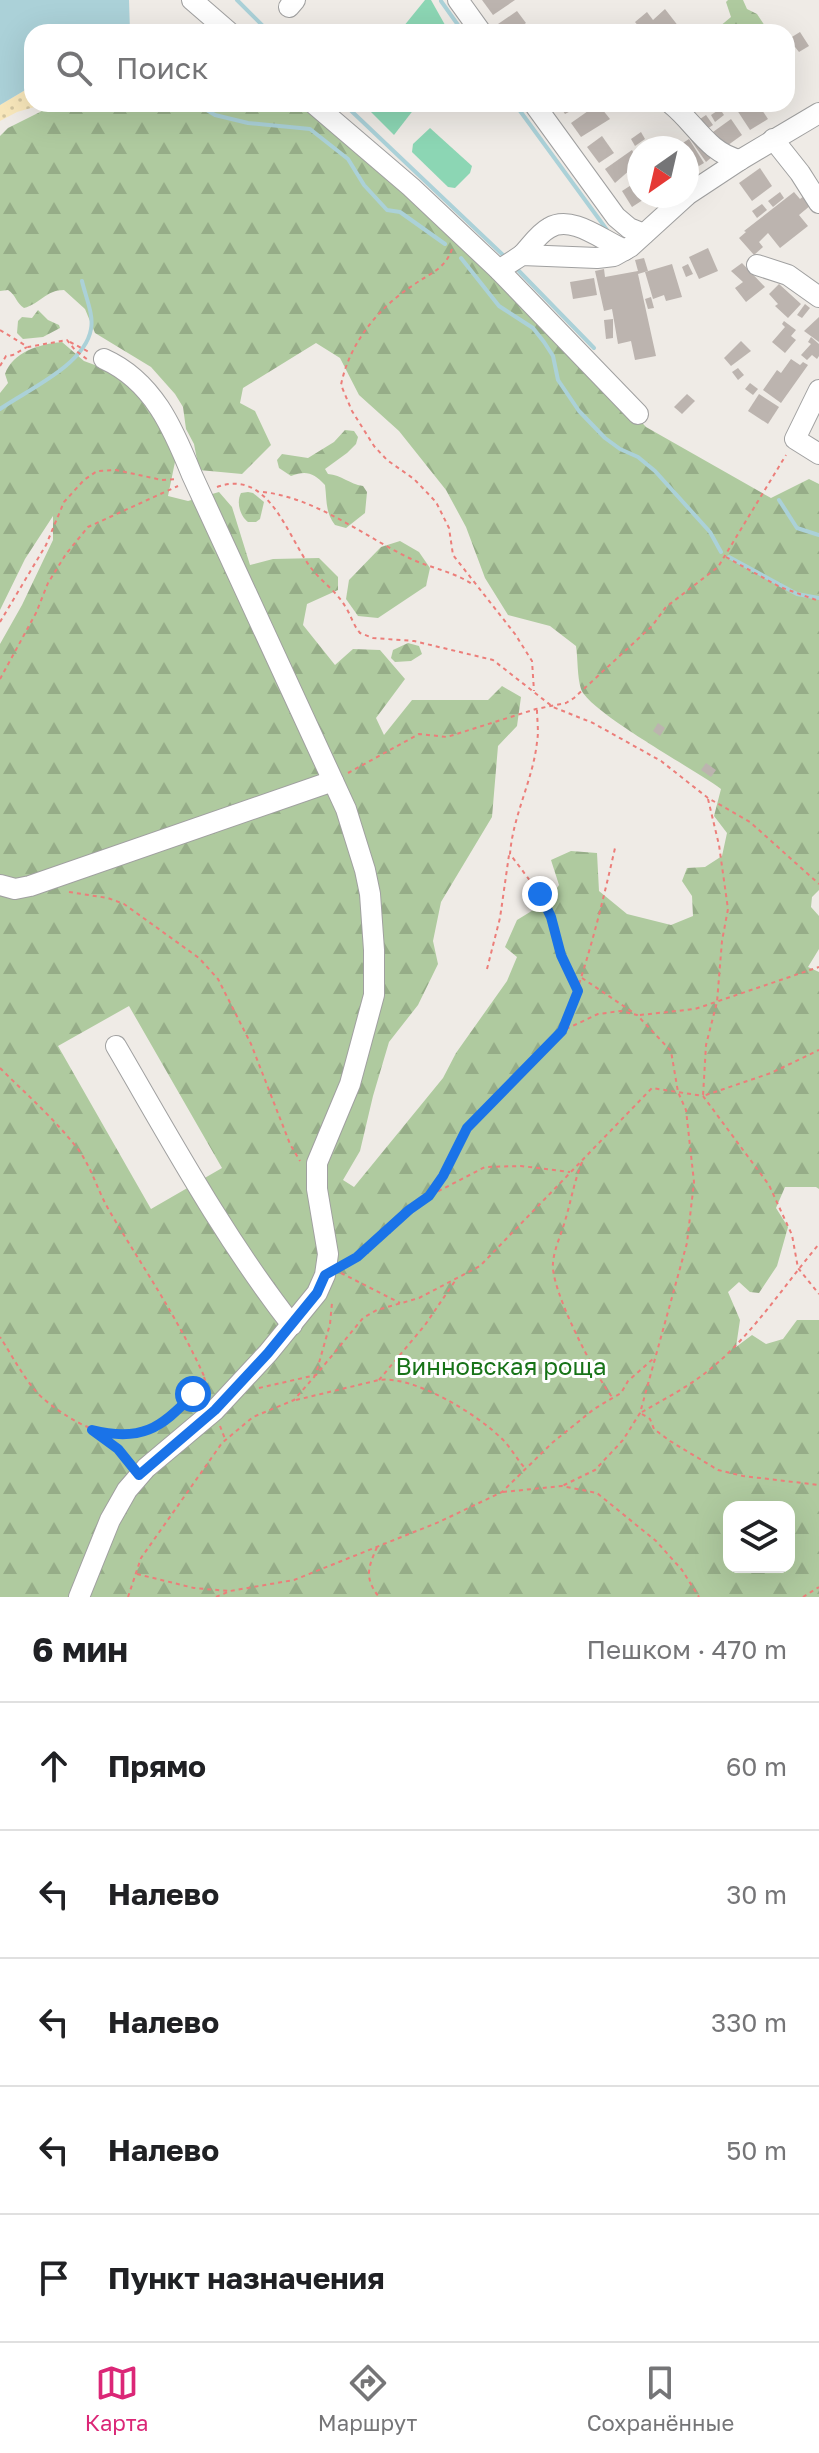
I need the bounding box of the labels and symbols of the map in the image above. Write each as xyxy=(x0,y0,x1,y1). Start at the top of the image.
north arrow xyxy=(627,136,699,208)
route end xyxy=(522,876,558,912)
park label: Винновская роща xyxy=(396,1351,606,1380)
route start xyxy=(175,1376,211,1412)

